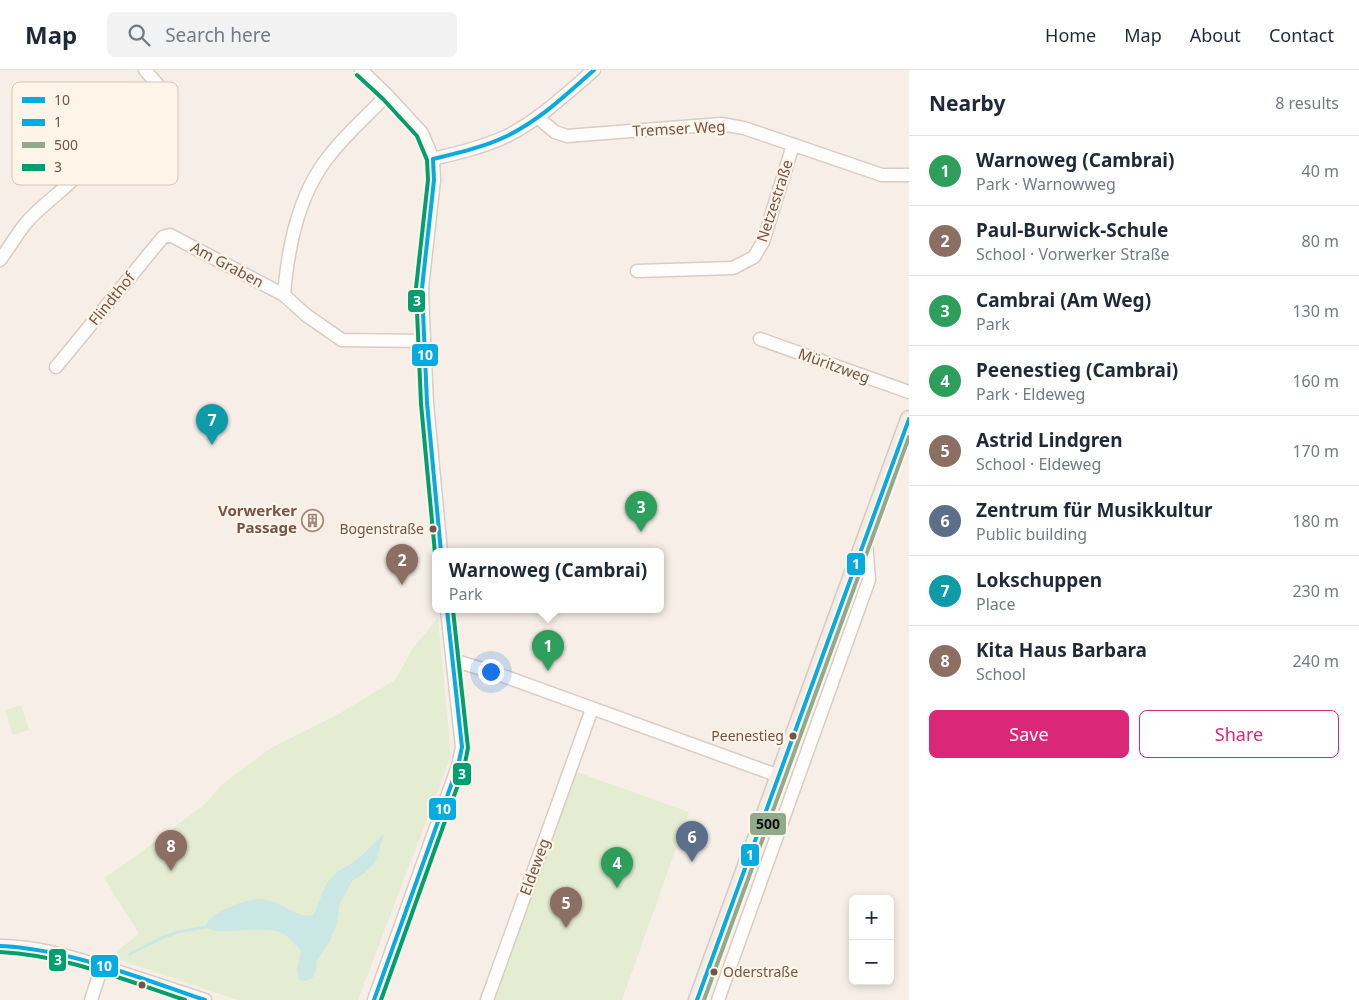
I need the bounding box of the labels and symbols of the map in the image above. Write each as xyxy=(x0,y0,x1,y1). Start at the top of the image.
legend xyxy=(12,82,178,185)
text: 10 xyxy=(54,90,70,109)
text: 1 xyxy=(54,112,62,131)
street label: Tremser Weg xyxy=(632,116,726,140)
text: 500 xyxy=(54,135,78,154)
text: 3 xyxy=(54,157,62,176)
street label: Netzestraße xyxy=(751,157,797,244)
street label: Am Graben xyxy=(188,237,267,292)
street label: Flindthof xyxy=(84,267,139,329)
line badge: 3 xyxy=(407,289,426,313)
text: 3 xyxy=(413,291,421,310)
line badge: 10 xyxy=(411,343,439,367)
street label: Müritzweg xyxy=(796,343,873,387)
text: 10 xyxy=(417,345,433,364)
pin: 7 xyxy=(196,404,228,445)
pin: 3 xyxy=(625,491,657,532)
place label: Vorwerker Passage xyxy=(218,500,297,537)
building icon: Vorwerker Passage xyxy=(301,508,325,532)
place label: Bogenstraße xyxy=(339,519,424,538)
marker: Bogenstraße xyxy=(428,524,438,534)
pin: 2 xyxy=(386,544,418,585)
line badge: 1 xyxy=(846,552,866,576)
text: 1 xyxy=(852,554,860,573)
pin: 1 xyxy=(532,630,564,671)
your location xyxy=(478,659,504,685)
place label: Peenestieg xyxy=(711,726,784,745)
marker: Peenestieg xyxy=(788,731,798,741)
line badge: 3 xyxy=(452,762,472,786)
text: 3 xyxy=(458,764,466,783)
line badge: 10 xyxy=(428,797,457,821)
text: 10 xyxy=(435,799,451,818)
line badge: 500 xyxy=(749,812,787,836)
text: 500 xyxy=(756,814,780,833)
pin: 6 xyxy=(676,821,708,862)
pin: 8 xyxy=(155,830,187,871)
street label: Eldeweg xyxy=(515,835,554,898)
line badge: 1 xyxy=(740,843,760,867)
text: 1 xyxy=(746,845,754,864)
pin: 4 xyxy=(601,847,633,888)
pin: 5 xyxy=(550,887,582,928)
line badge: 3 xyxy=(48,948,67,972)
text: 3 xyxy=(54,950,62,969)
line badge: 10 xyxy=(90,954,119,978)
text: 10 xyxy=(96,956,112,975)
place label: Oderstraße xyxy=(723,962,798,981)
marker: Oderstraße xyxy=(709,967,719,977)
unlabelled marker xyxy=(137,980,147,990)

